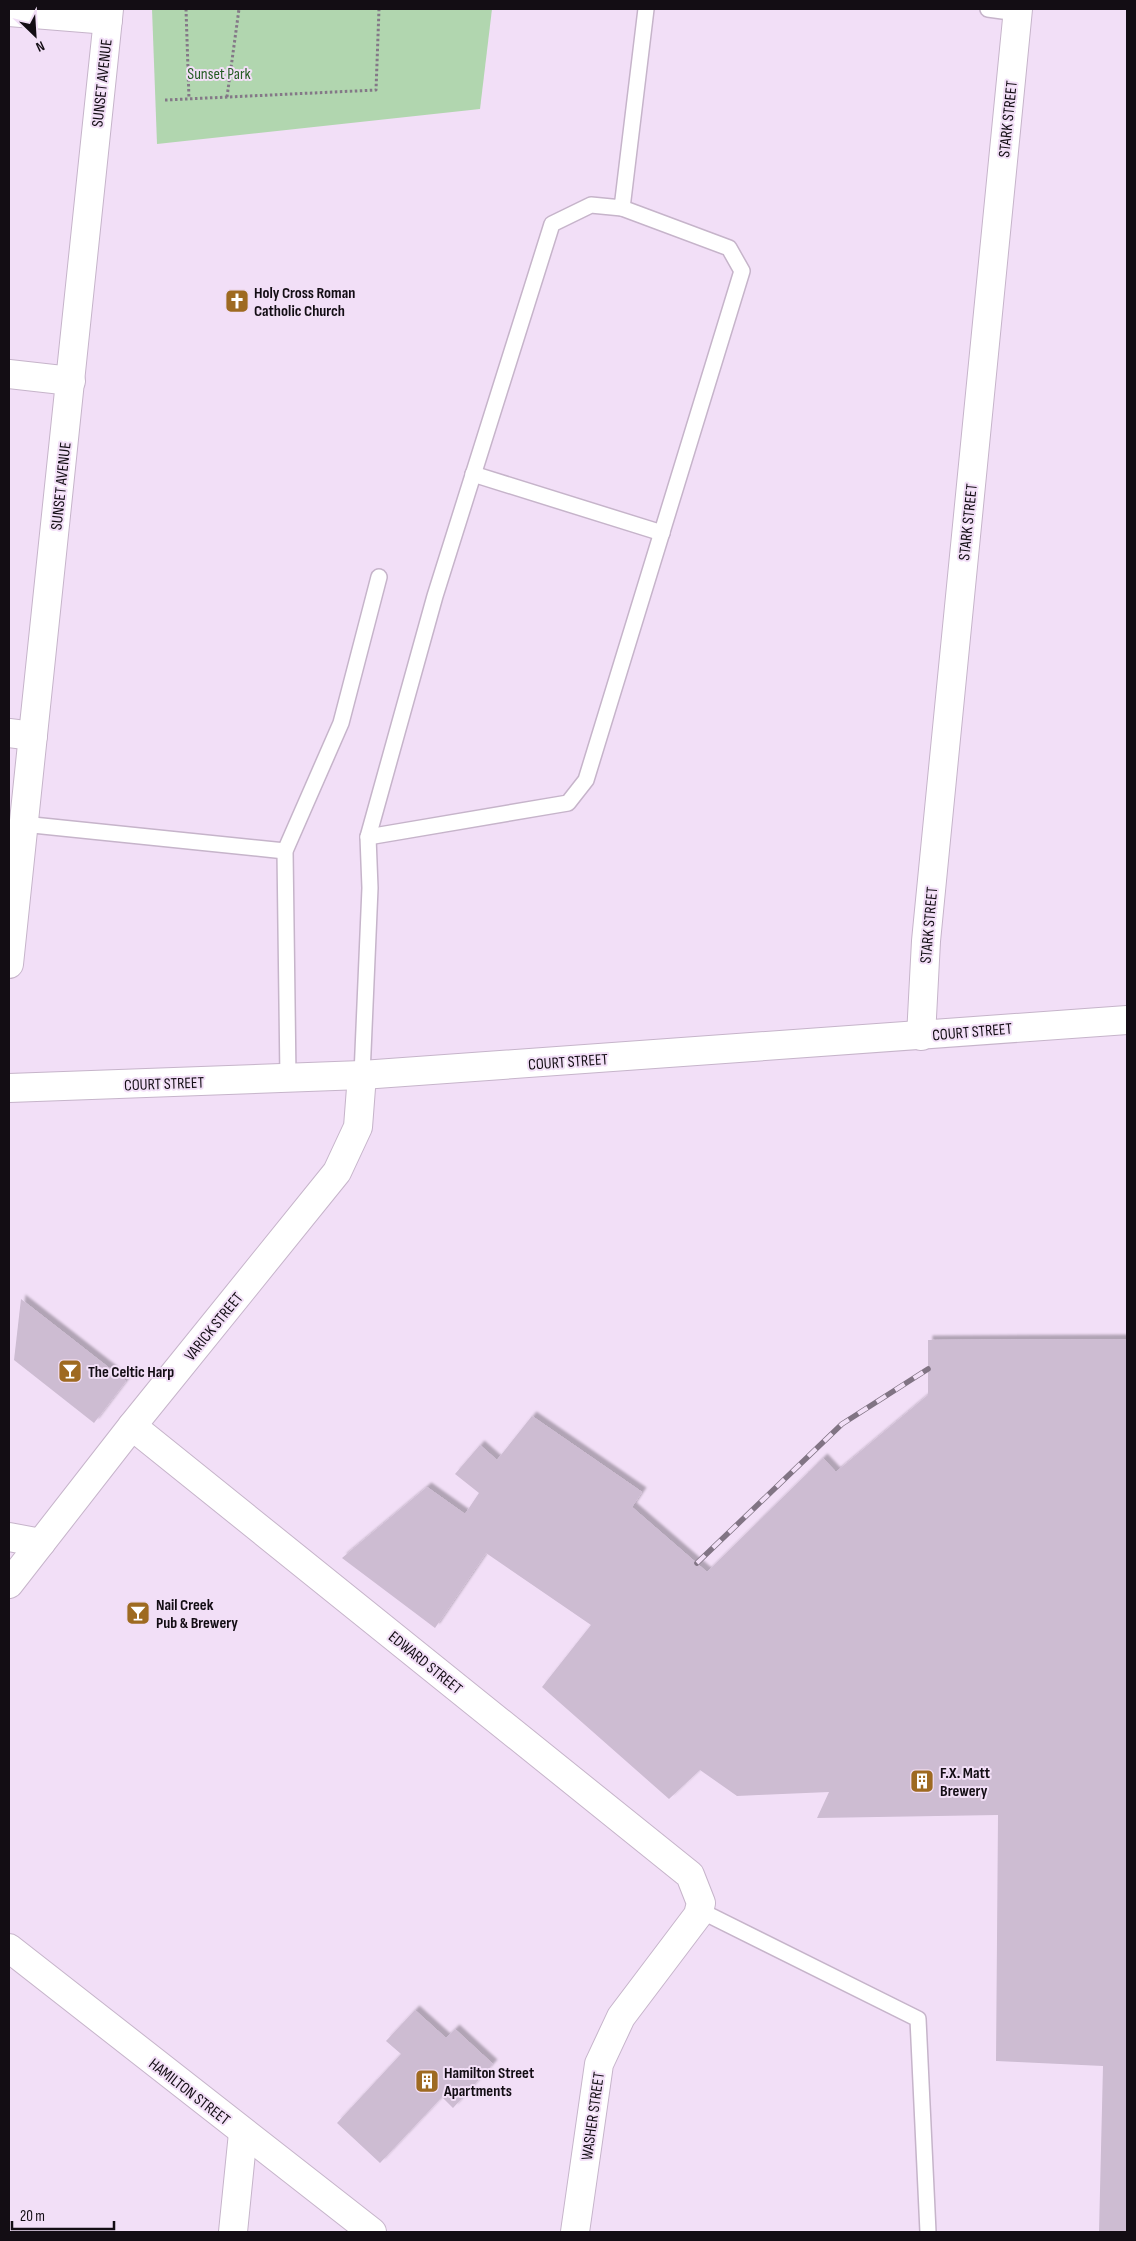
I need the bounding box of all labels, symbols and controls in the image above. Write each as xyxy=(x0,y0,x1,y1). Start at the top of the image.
north arrow xyxy=(10,10,60,60)
text: N xyxy=(33,37,47,56)
street label: SUNSET AVENUE xyxy=(88,38,117,128)
park label: Sunset Park xyxy=(187,65,251,84)
street label: STARK STREET xyxy=(995,79,1022,158)
place label: Holy Cross Roman Catholic Church xyxy=(254,284,355,321)
church icon: Holy Cross Roman Catholic Church xyxy=(224,288,250,314)
street label: SUNSET AVENUE xyxy=(47,441,76,531)
street label: STARK STREET xyxy=(955,482,982,561)
street label: STARK STREET xyxy=(917,885,942,964)
street label: COURT STREET xyxy=(931,1020,1013,1045)
street label: COURT STREET xyxy=(528,1050,609,1075)
street label: COURT STREET xyxy=(124,1074,205,1095)
street label: VARICK STREET xyxy=(181,1289,248,1365)
bar icon: The Celtic Harp xyxy=(57,1358,83,1384)
place label: The Celtic Harp xyxy=(88,1363,174,1382)
place label: Nail Creek Pub & Brewery xyxy=(156,1596,238,1633)
bar icon: Nail Creek Pub & Brewery xyxy=(125,1600,151,1626)
street label: EDWARD STREET xyxy=(384,1628,466,1699)
place label: F.X. Matt Brewery xyxy=(940,1764,990,1801)
building icon: F.X. Matt Brewery xyxy=(909,1768,935,1794)
street label: HAMILTON STREET xyxy=(145,2055,234,2130)
place label: Hamilton Street Apartments xyxy=(443,2064,534,2101)
building icon: Hamilton Street Apartments xyxy=(414,2068,440,2094)
street label: WASHER STREET xyxy=(578,2070,609,2161)
scale bar xyxy=(12,2198,115,2230)
text: 20 m xyxy=(20,2207,45,2226)

